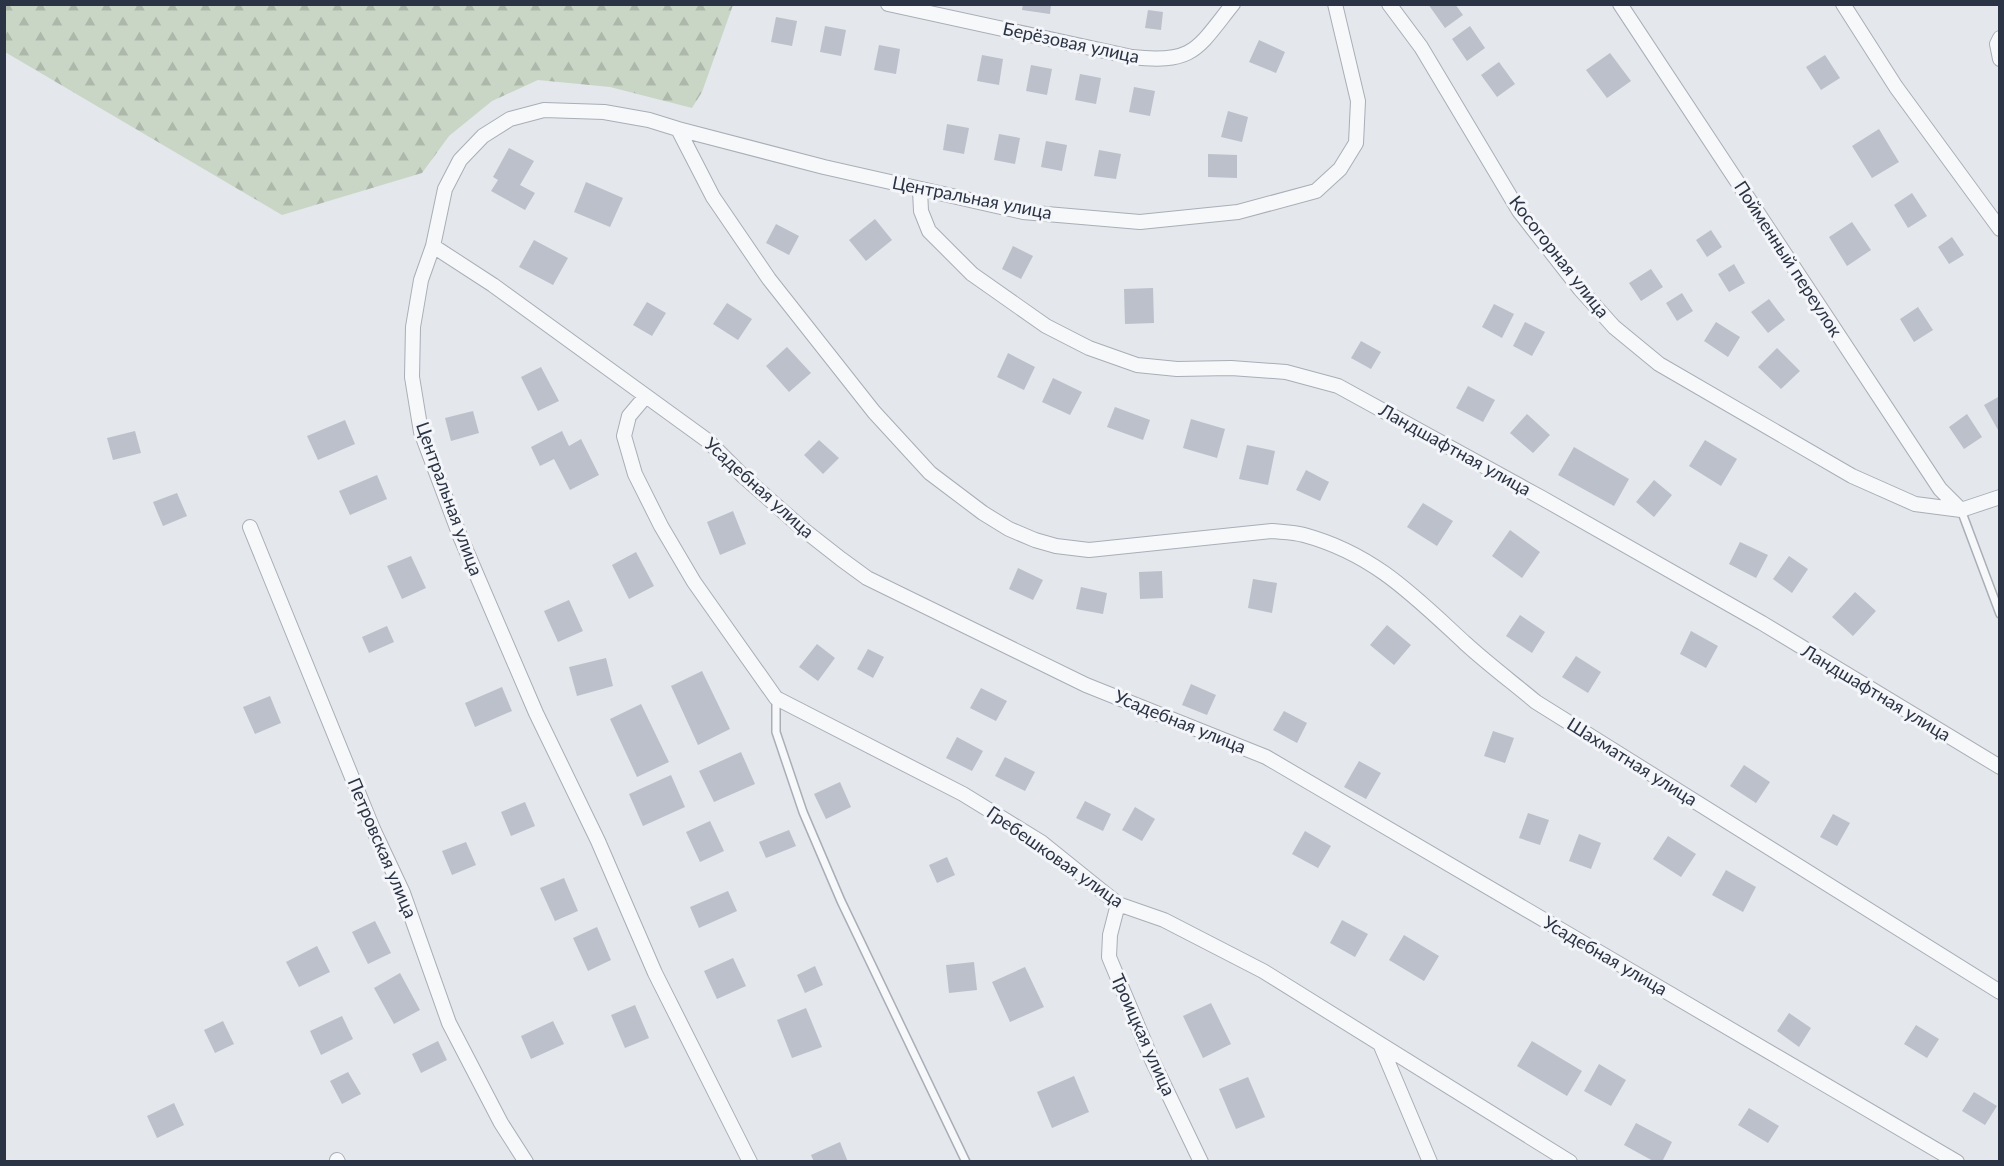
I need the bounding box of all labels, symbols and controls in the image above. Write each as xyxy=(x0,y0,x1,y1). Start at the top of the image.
street label: Берёзовая улица xyxy=(1001,17,1141,67)
street label: Центральная улица xyxy=(891,171,1054,223)
street label: Пойменный переулок xyxy=(1730,176,1848,341)
street label: Косогорная улица xyxy=(1505,191,1614,322)
street label: Ландшафтная улица xyxy=(1375,398,1535,500)
street label: Центральная улица xyxy=(412,419,488,579)
street label: Усадебная улица xyxy=(700,432,819,542)
street label: Ландшафтная улица xyxy=(1797,638,1955,745)
street label: Усадебная улица xyxy=(1111,685,1249,757)
street label: Шахматная улица xyxy=(1563,712,1702,810)
street label: Петровская улица xyxy=(343,774,422,921)
street label: Гребешковая улица xyxy=(983,801,1128,912)
street label: Усадебная улица xyxy=(1539,911,1672,1000)
street label: Троицкая улица xyxy=(1107,970,1181,1099)

